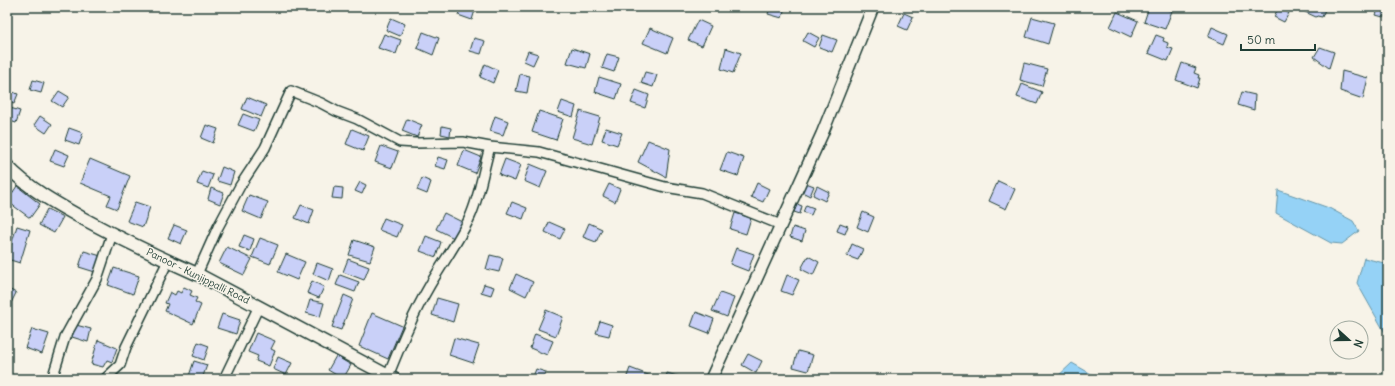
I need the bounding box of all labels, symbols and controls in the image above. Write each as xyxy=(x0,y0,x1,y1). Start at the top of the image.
scale bar xyxy=(1241,26,1315,52)
text: 50 m xyxy=(1247,32,1276,47)
street label: Panoor - Kunjippalli Road xyxy=(144,245,252,307)
north arrow xyxy=(1329,320,1369,360)
text: N xyxy=(1350,338,1366,350)

